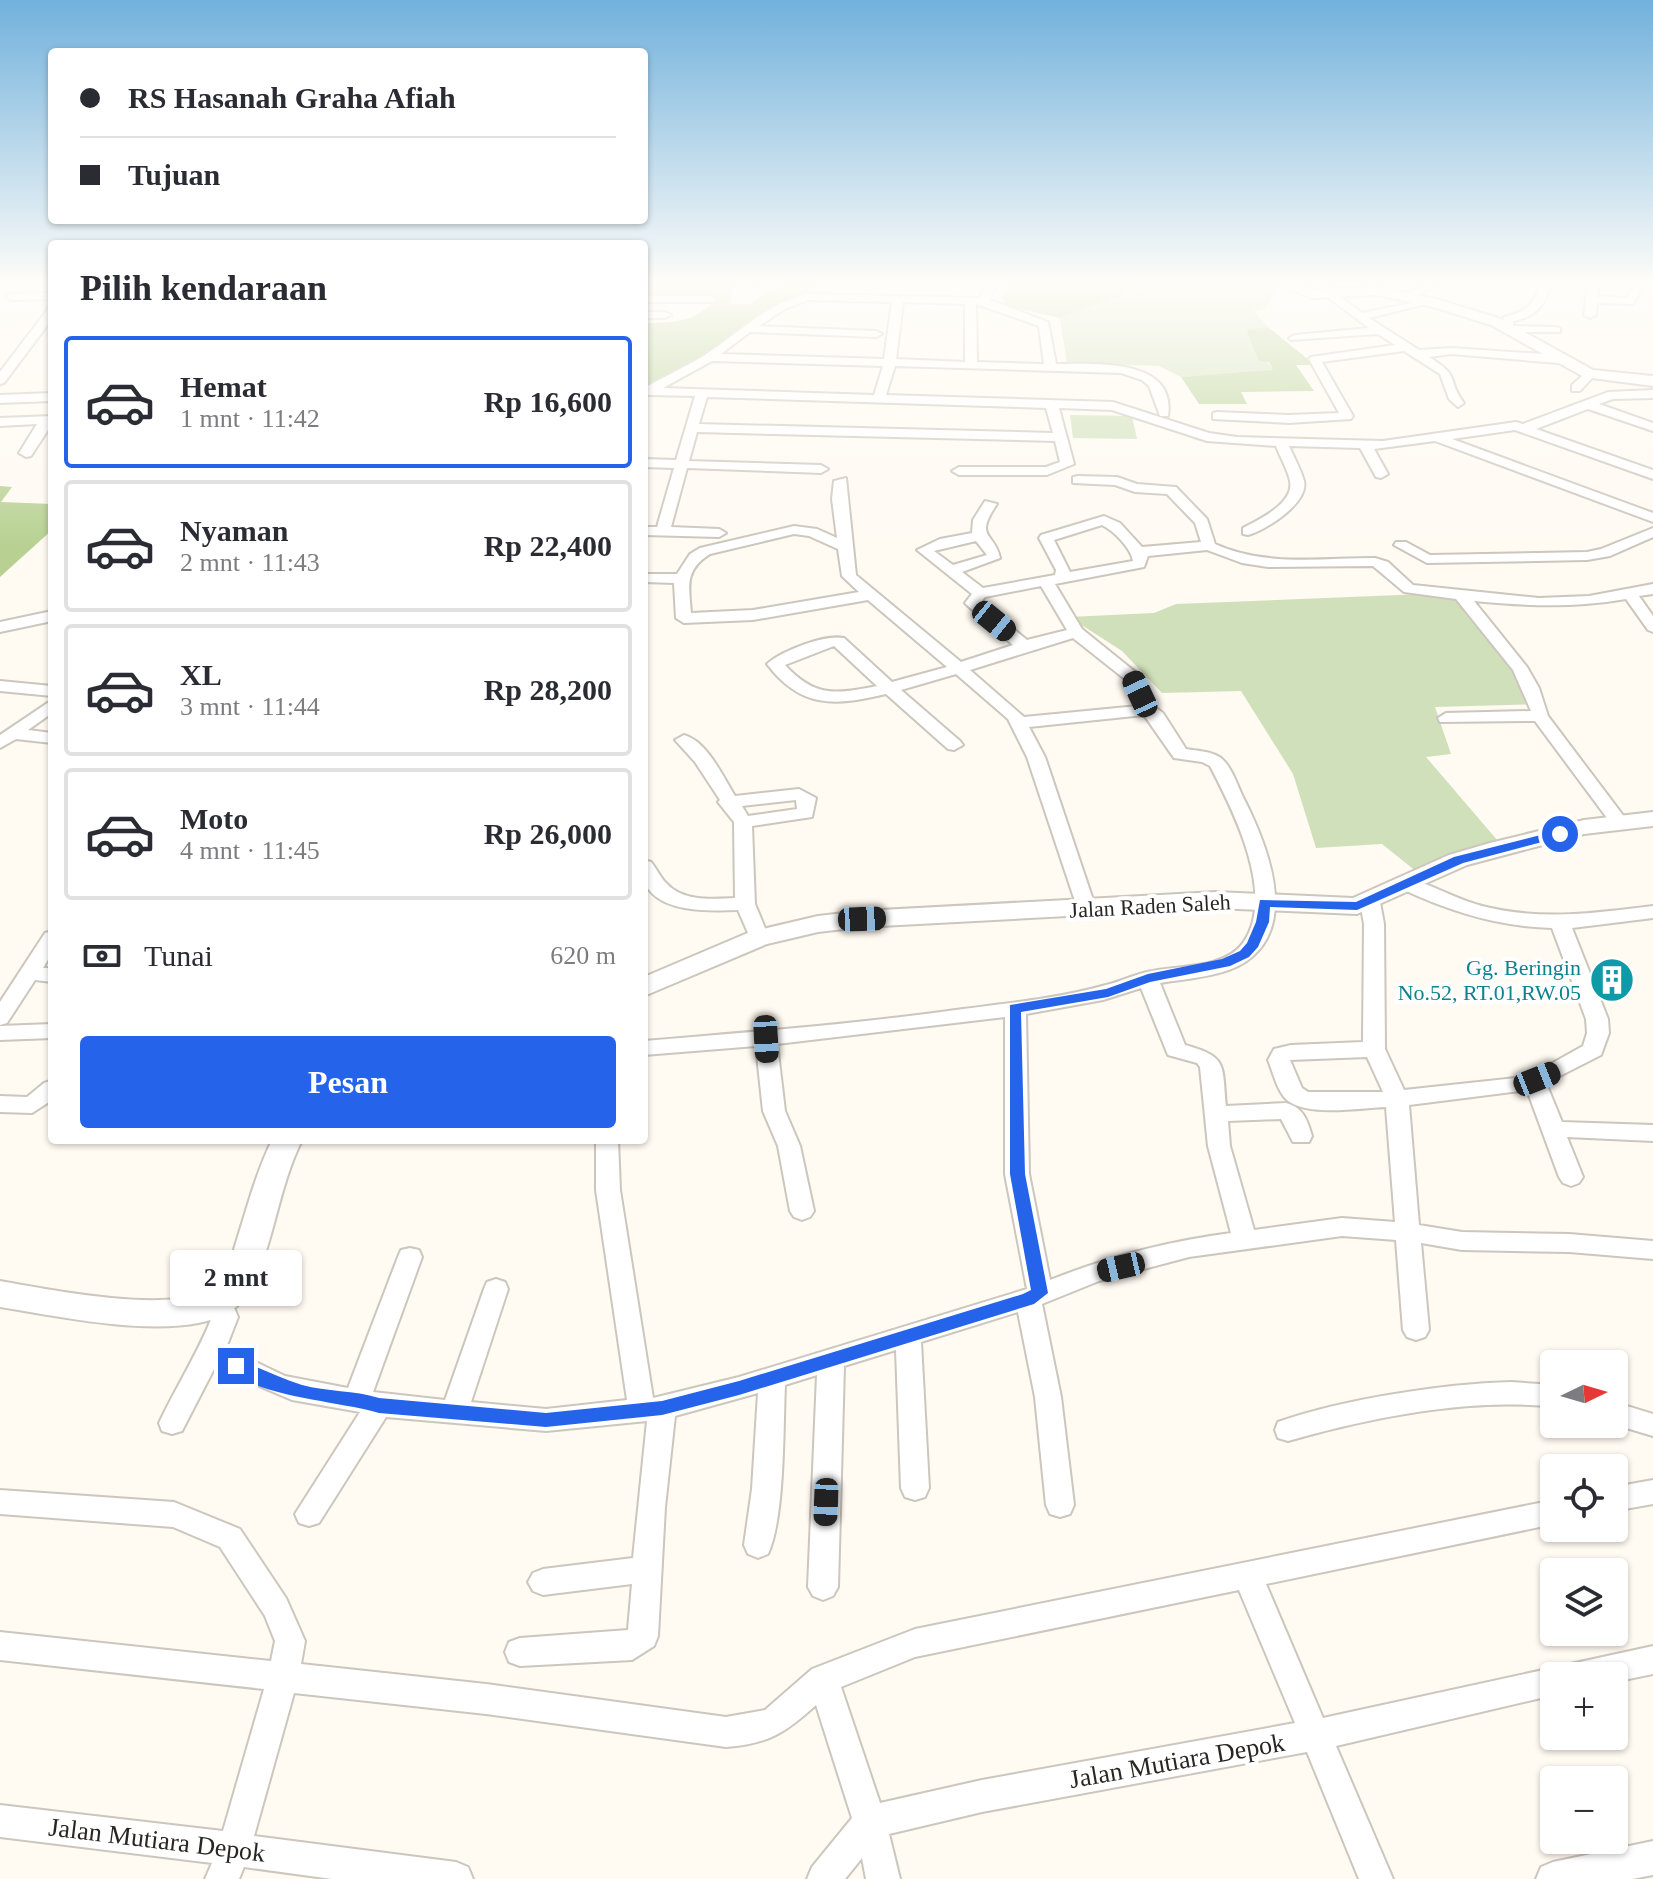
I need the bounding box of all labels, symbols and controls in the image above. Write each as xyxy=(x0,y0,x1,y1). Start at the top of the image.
text: RS Hasanah Graha Afiah xyxy=(128,81,456,114)
text: Tujuan xyxy=(128,158,220,191)
text: Pilih kendaraan xyxy=(80,268,327,308)
icon: car xyxy=(84,366,156,438)
text: Hemat xyxy=(180,370,267,403)
text: Rp 16,600 xyxy=(484,385,612,418)
text: 1 mnt · 11:42 xyxy=(180,404,320,433)
icon: car xyxy=(84,510,156,582)
text: Nyaman xyxy=(180,514,288,547)
text: Rp 22,400 xyxy=(484,529,612,562)
text: 2 mnt · 11:43 xyxy=(180,548,320,577)
car xyxy=(968,597,1020,645)
icon: car xyxy=(84,654,156,726)
text: XL xyxy=(180,658,222,691)
car xyxy=(1119,667,1161,721)
text: Rp 28,200 xyxy=(484,673,612,706)
text: 3 mnt · 11:44 xyxy=(180,692,320,721)
icon: car xyxy=(84,798,156,870)
text: Moto xyxy=(180,802,248,835)
route start xyxy=(1542,816,1578,852)
text: Rp 26,000 xyxy=(484,817,612,850)
text: 4 mnt · 11:45 xyxy=(180,836,320,865)
street label: Jalan Raden Saleh xyxy=(1069,889,1231,923)
car xyxy=(838,906,886,932)
icon: cash xyxy=(80,934,124,978)
text: Tunai xyxy=(144,939,213,972)
text: 620 m xyxy=(550,941,616,970)
place label: Gg. Beringin No.52, RT.01,RW.05 xyxy=(1398,955,1581,1005)
building icon: Gg. Beringin No.52, RT.01,RW.05 xyxy=(1588,956,1636,1004)
car xyxy=(753,1014,779,1064)
button: Pesan xyxy=(80,1036,616,1128)
car xyxy=(1510,1059,1564,1099)
callout: 2 mnt xyxy=(170,1250,302,1306)
car xyxy=(1095,1250,1147,1284)
text: 2 mnt xyxy=(204,1263,268,1292)
route end xyxy=(218,1348,254,1384)
north arrow xyxy=(1540,1350,1628,1438)
map controls xyxy=(1540,1350,1628,1854)
button: locate xyxy=(1540,1454,1628,1542)
car xyxy=(813,1478,839,1526)
button: layers xyxy=(1540,1558,1628,1646)
button: + xyxy=(1540,1662,1628,1750)
street label: Jalan Mutiara Depok xyxy=(1067,1728,1287,1794)
button: − xyxy=(1540,1766,1628,1854)
street label: Jalan Mutiara Depok xyxy=(47,1812,267,1868)

